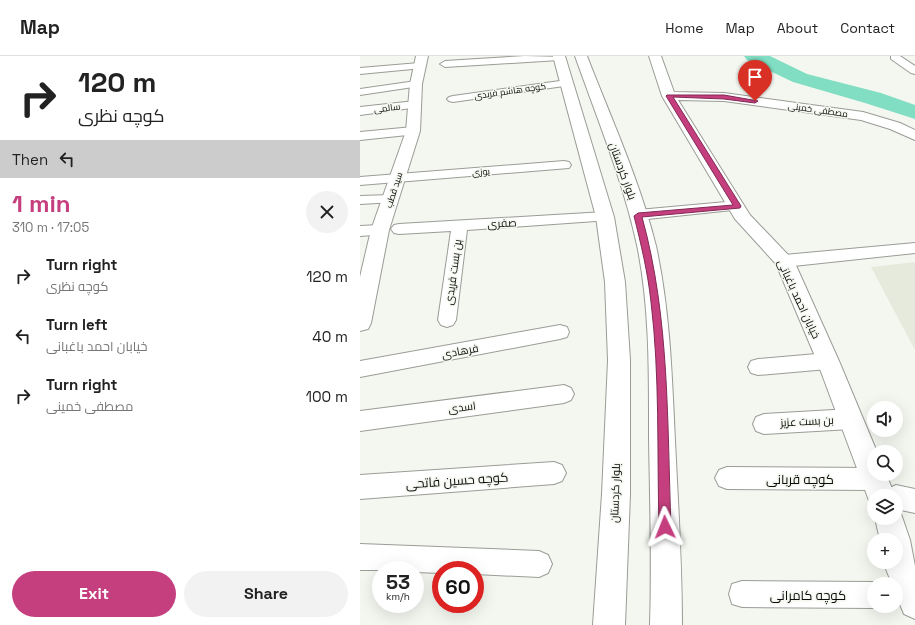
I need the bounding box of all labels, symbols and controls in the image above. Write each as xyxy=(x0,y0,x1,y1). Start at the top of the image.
text: Map xyxy=(20,15,60,40)
text: Home xyxy=(665,19,703,37)
text: Map xyxy=(725,19,755,37)
text: About xyxy=(777,19,818,37)
text: Contact xyxy=(840,19,895,37)
pin xyxy=(738,60,772,101)
text: 120 m xyxy=(78,64,156,100)
icon: arrive xyxy=(744,66,766,88)
icon: right xyxy=(12,72,64,124)
street label: کوچه هاشم فربدی xyxy=(473,80,547,102)
street label: سالمی xyxy=(373,100,401,116)
street label: مصطفی خمینی xyxy=(787,100,849,120)
text: کوچه نظری xyxy=(78,104,165,127)
street label: بلوار کردستان xyxy=(606,141,640,202)
icon: left xyxy=(56,148,78,170)
text: Then xyxy=(12,150,48,169)
street label: یوزی xyxy=(471,165,491,179)
street label: سید قطب xyxy=(383,171,405,209)
text: 1 min xyxy=(12,188,71,219)
button: close xyxy=(306,191,348,233)
street label: صفری xyxy=(487,215,517,231)
text: 310 m · 17:05 xyxy=(12,219,89,236)
street label: بن بست فریدی xyxy=(441,238,465,306)
text: Turn right xyxy=(46,255,117,274)
street label: خیابان احمد باغبانی xyxy=(774,257,824,341)
icon: right xyxy=(12,265,34,287)
text: 120 m xyxy=(306,267,348,286)
text: کوچه نظری xyxy=(46,278,108,295)
text: Turn left xyxy=(46,315,108,334)
icon: left xyxy=(12,325,34,347)
text: 40 m xyxy=(312,327,348,346)
text: خیابان احمد باغبانی xyxy=(46,338,148,355)
street label: فرهادی xyxy=(440,341,480,361)
text: Turn right xyxy=(46,375,117,394)
icon: right xyxy=(12,385,34,407)
text: 100 m xyxy=(306,387,348,406)
text: مصطفی خمینی xyxy=(46,398,133,415)
street label: اسدی xyxy=(447,398,477,416)
map controls xyxy=(867,401,903,613)
button: sound xyxy=(867,401,903,437)
street label: بن بست عزیز xyxy=(779,413,834,429)
button: search xyxy=(867,445,903,481)
street label: بلوار کردستان xyxy=(607,463,623,523)
street label: کوچه حسین فاتحی xyxy=(405,468,509,494)
street label: کوچه قربانی xyxy=(766,471,834,489)
button: layers xyxy=(867,489,903,525)
position arrow xyxy=(644,506,686,548)
button: + xyxy=(867,533,903,569)
speed limit sign: 60 xyxy=(432,561,484,613)
text: 53 xyxy=(386,569,410,595)
button: Exit xyxy=(12,571,176,617)
button: Share xyxy=(184,571,348,617)
button: − xyxy=(867,577,903,613)
street label: کوچه کامرانی xyxy=(770,587,846,605)
text: km/h xyxy=(386,590,410,603)

